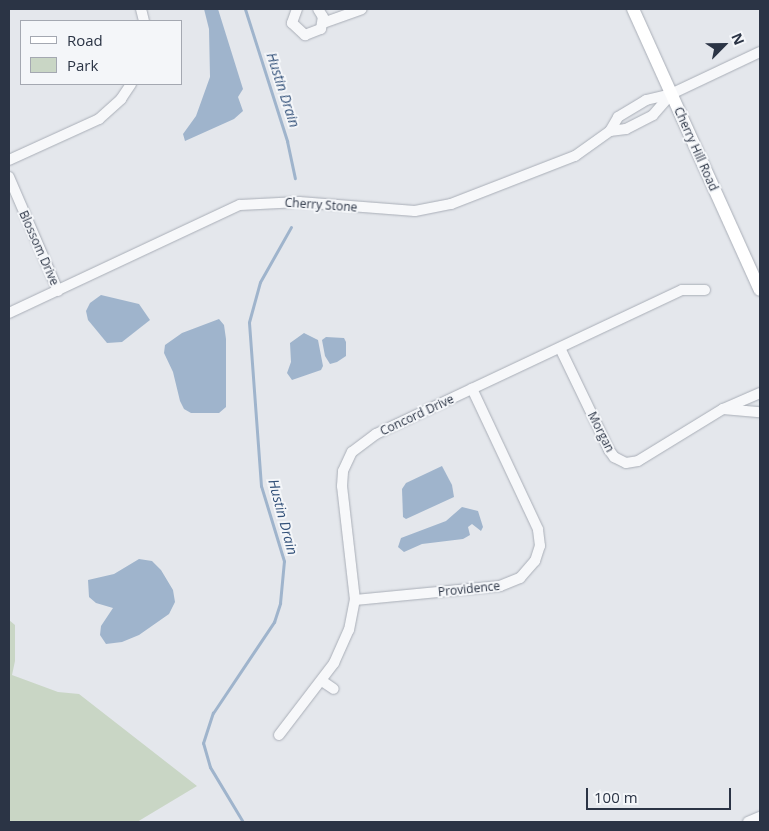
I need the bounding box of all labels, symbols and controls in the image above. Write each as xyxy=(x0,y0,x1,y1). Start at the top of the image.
legend xyxy=(20,20,182,85)
north arrow xyxy=(699,20,749,70)
text: Road xyxy=(67,30,103,50)
text: N xyxy=(727,30,749,48)
water label: Hustin Drain xyxy=(263,50,303,130)
text: Park xyxy=(67,55,98,75)
street label: Cherry Hill Road xyxy=(671,105,721,193)
street label: Cherry Stone xyxy=(284,195,358,215)
street label: Blossom Drive xyxy=(16,208,62,288)
street label: Concord Drive xyxy=(378,392,456,438)
street label: Morgan xyxy=(585,409,617,455)
water label: Hustin Drain xyxy=(265,477,301,557)
street label: Providence xyxy=(437,579,501,599)
scale bar xyxy=(589,778,734,810)
text: 100 m xyxy=(594,787,638,807)

